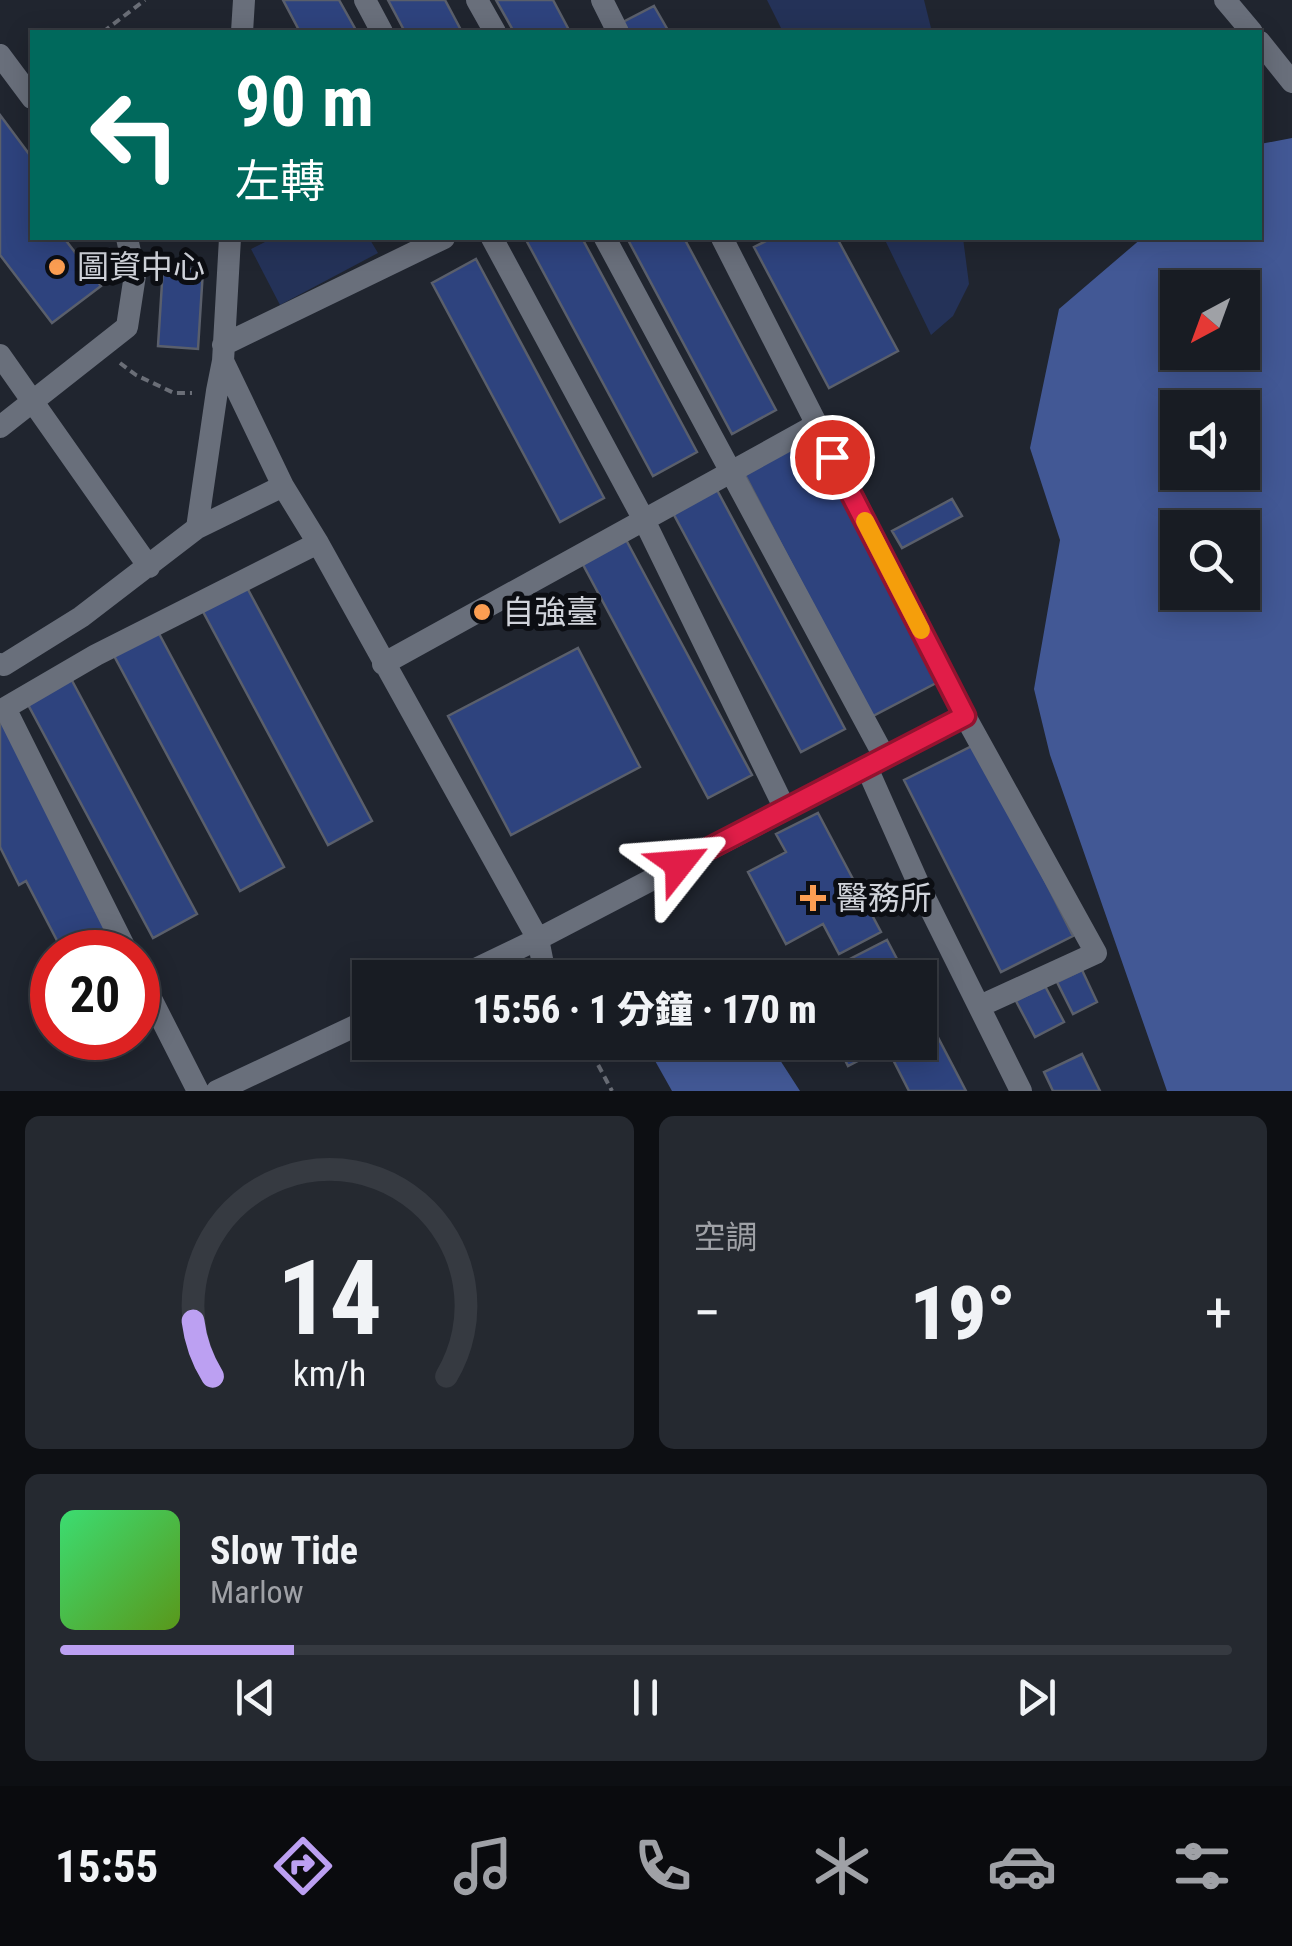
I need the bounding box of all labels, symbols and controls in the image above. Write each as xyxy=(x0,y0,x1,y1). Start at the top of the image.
text: 90 m xyxy=(235,61,374,143)
icon: left xyxy=(70,70,200,200)
text: 左轉 xyxy=(235,155,325,208)
place label: 圖資中心 xyxy=(77,248,205,286)
marker: 圖資中心 xyxy=(46,256,68,278)
north arrow xyxy=(1160,270,1260,370)
map controls xyxy=(1160,270,1260,610)
button: sound xyxy=(1160,390,1260,490)
pin xyxy=(790,415,875,500)
icon: arrive xyxy=(805,430,860,485)
button: search xyxy=(1160,510,1260,610)
place label: 自強臺 xyxy=(502,593,598,631)
marker: 自強臺 xyxy=(471,601,493,623)
position arrow xyxy=(627,812,731,916)
place label: 醫務所 xyxy=(836,879,932,917)
marker: 醫務所 xyxy=(800,885,826,911)
speed limit sign: 20 xyxy=(30,930,160,1060)
text: 15:56 · 1 分鐘 · 170 m xyxy=(472,988,817,1032)
text: 空調 xyxy=(694,1218,758,1256)
text: 14 xyxy=(277,1238,382,1359)
text: 19° xyxy=(910,1269,1016,1357)
text: − xyxy=(694,1281,721,1345)
text: + xyxy=(1205,1281,1232,1345)
text: km/h xyxy=(292,1353,366,1395)
text: Slow Tide xyxy=(210,1529,358,1573)
text: Marlow xyxy=(210,1573,303,1611)
icon: previous xyxy=(228,1670,283,1725)
icon: pause xyxy=(618,1670,673,1725)
icon: next xyxy=(1009,1670,1064,1725)
icon: directions xyxy=(268,1831,338,1901)
icon: music xyxy=(448,1831,518,1901)
icon: phone xyxy=(628,1831,698,1901)
icon: climate xyxy=(807,1831,877,1901)
icon: car xyxy=(987,1831,1057,1901)
icon: filters xyxy=(1167,1831,1237,1901)
text: 15:55 xyxy=(55,1840,158,1893)

